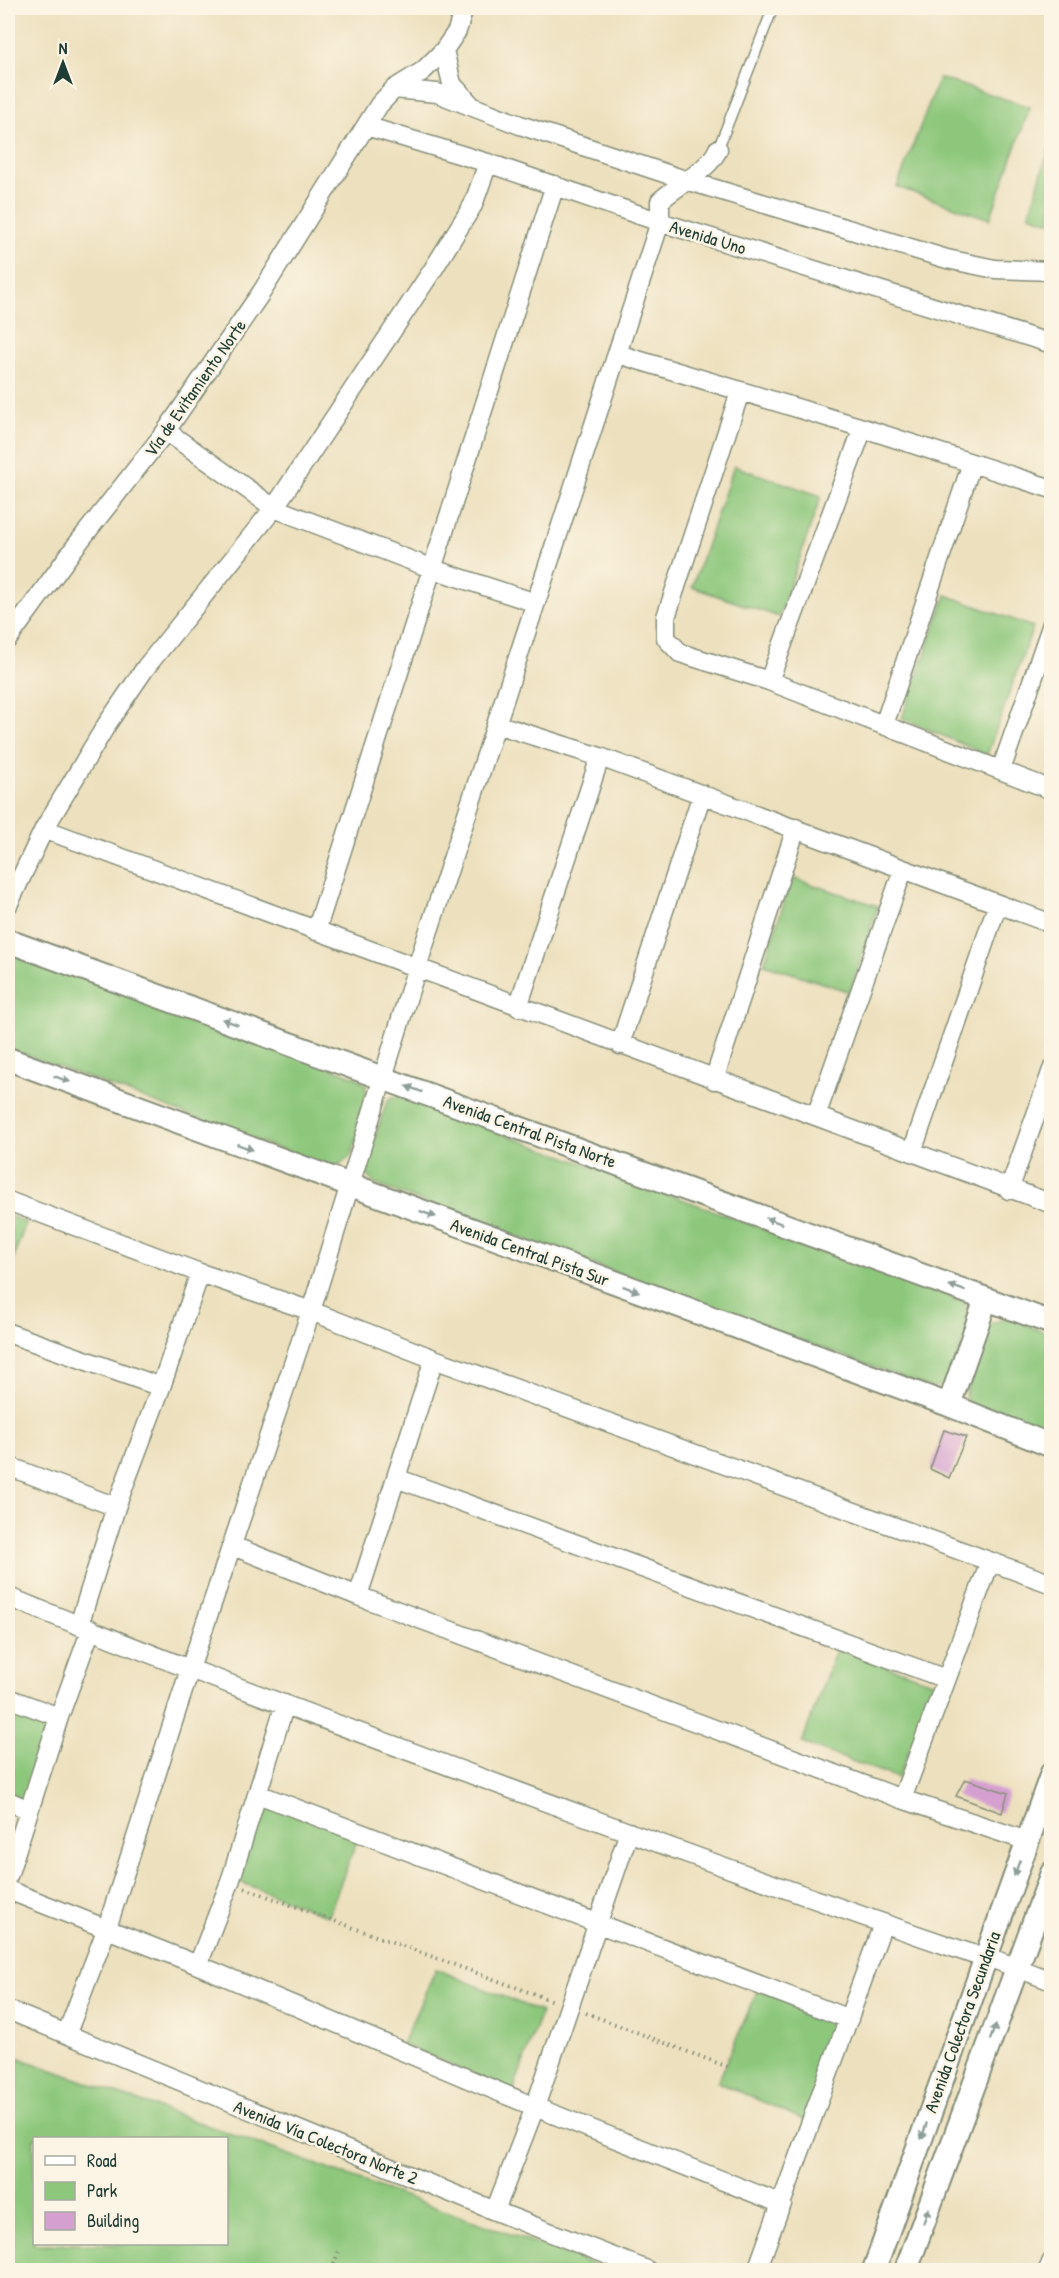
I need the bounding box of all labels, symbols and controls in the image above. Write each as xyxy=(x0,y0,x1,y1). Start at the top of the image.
north arrow xyxy=(33,33,93,93)
text: N xyxy=(59,37,68,59)
street label: Avenida Uno xyxy=(667,214,749,260)
street label: Vía de Evitamiento Norte xyxy=(138,314,252,462)
one-way arrow xyxy=(221,1017,239,1027)
one-way arrow xyxy=(54,1075,72,1085)
one-way arrow xyxy=(404,1084,422,1094)
street label: Avenida Central Pista Norte xyxy=(440,1088,620,1174)
one-way arrow xyxy=(236,1143,254,1152)
one-way arrow xyxy=(419,1210,437,1220)
street label: Avenida Central Pista Sur xyxy=(447,1212,613,1292)
one-way arrow xyxy=(765,1216,783,1225)
one-way arrow xyxy=(948,1283,966,1292)
one-way arrow xyxy=(622,1284,640,1294)
one-way arrow xyxy=(1012,1859,1022,1877)
street label: Avenida Colectora Secundaria xyxy=(918,1928,1006,2116)
one-way arrow xyxy=(989,2023,998,2041)
street label: Avenida Vía Colectora Norte 2 xyxy=(230,2094,422,2191)
one-way arrow xyxy=(918,2122,928,2140)
legend xyxy=(33,2137,228,2245)
text: Road xyxy=(87,2148,117,2173)
text: Park xyxy=(87,2178,118,2203)
one-way arrow xyxy=(922,2206,932,2224)
text: Building xyxy=(87,2208,139,2233)

